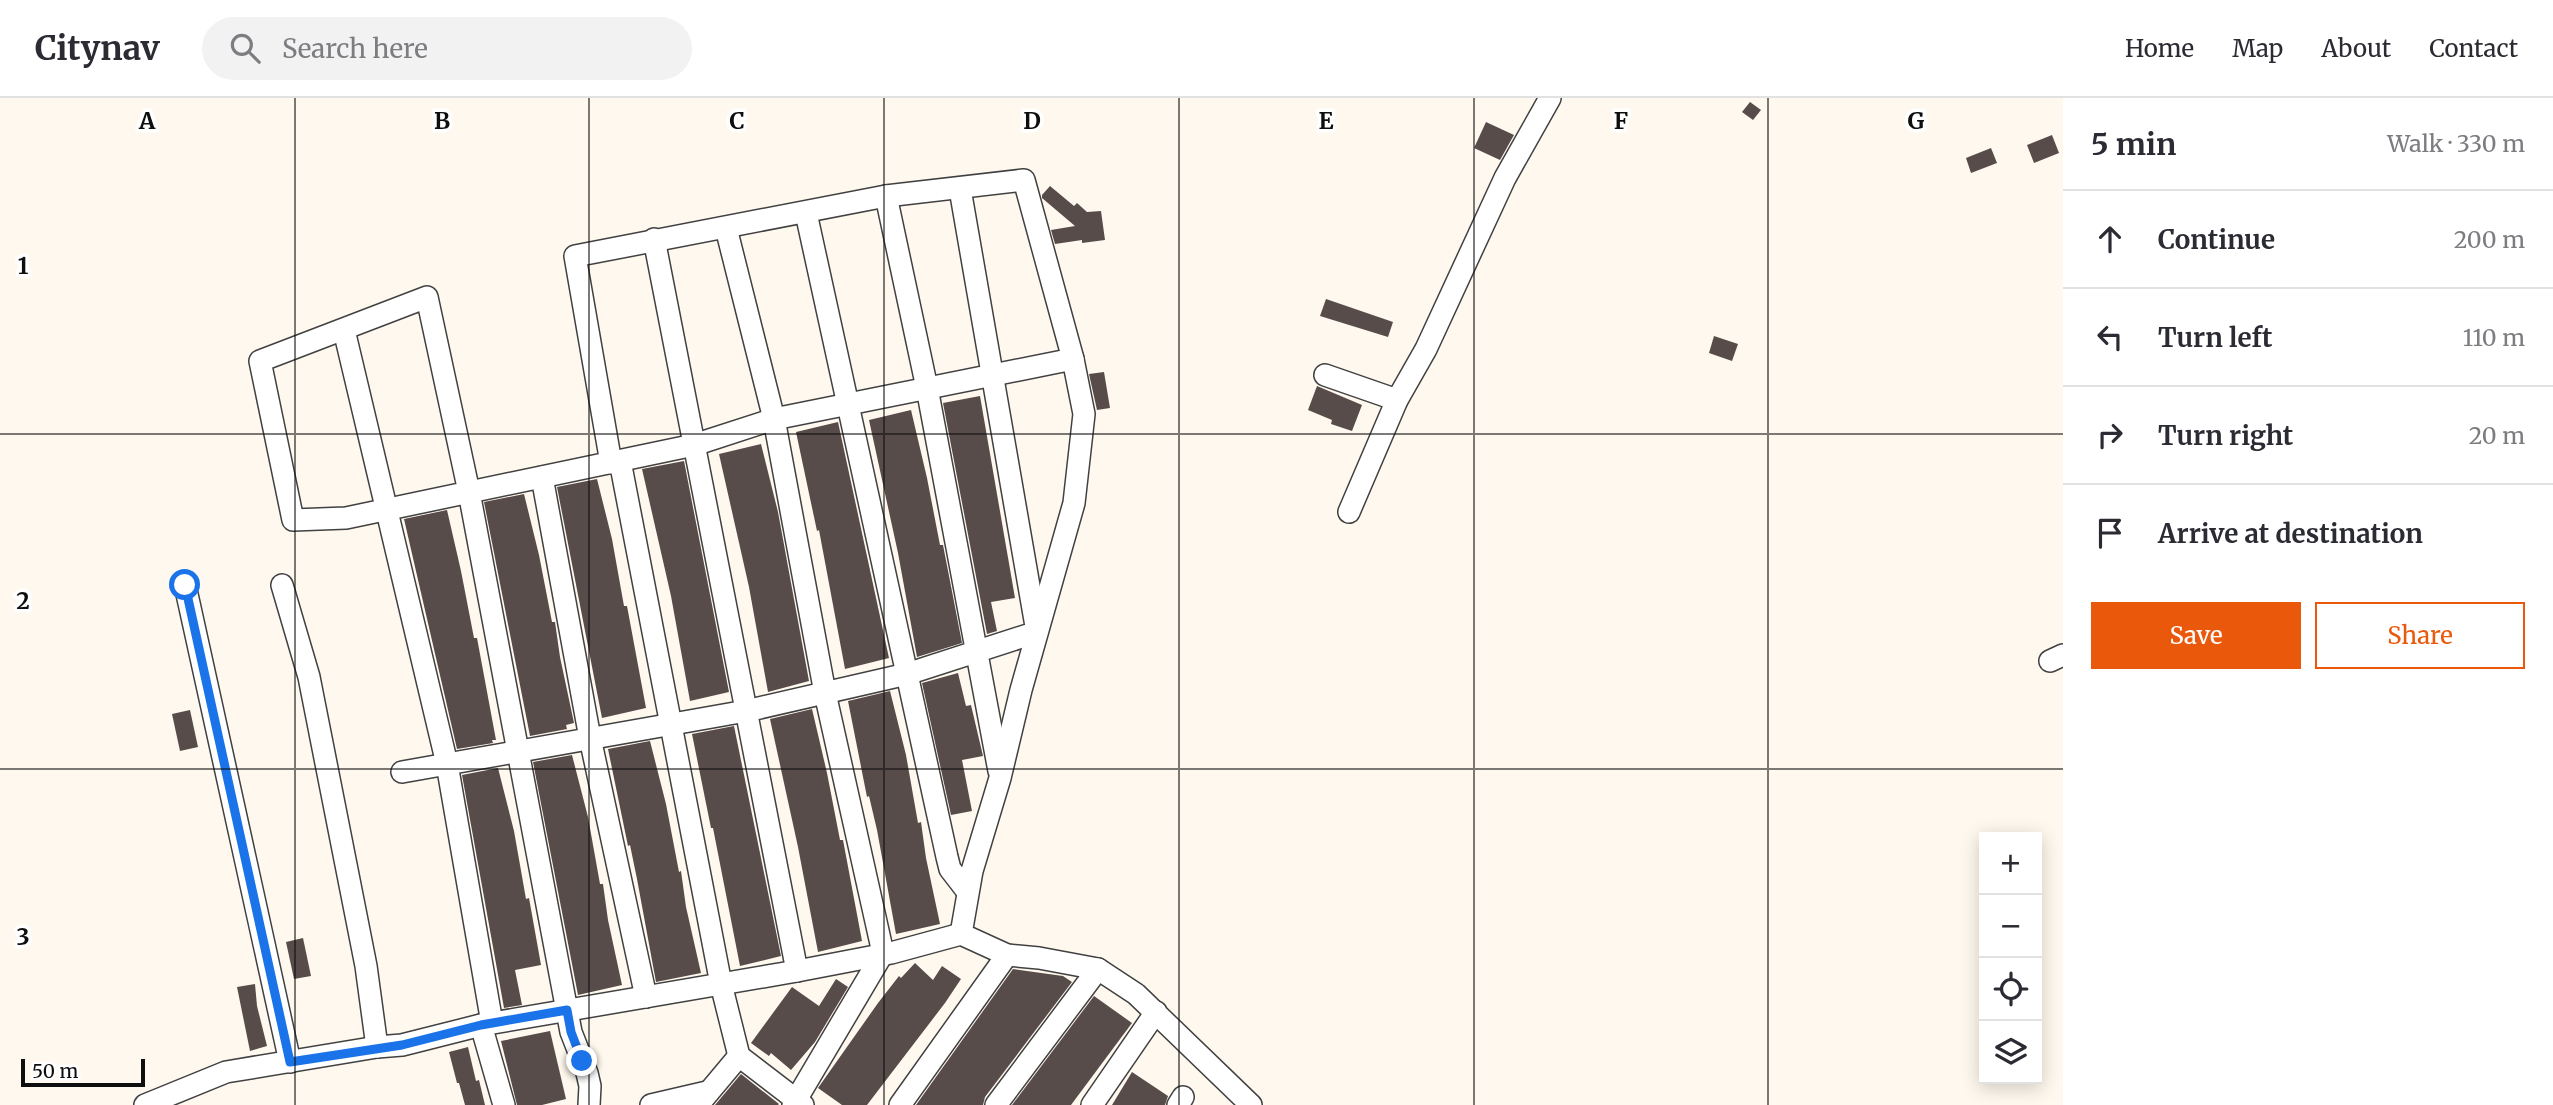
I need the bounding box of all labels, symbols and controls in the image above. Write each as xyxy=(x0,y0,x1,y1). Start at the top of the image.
search box xyxy=(202,17,692,80)
text: Citynav xyxy=(35,28,160,69)
icon: search xyxy=(226,29,264,67)
text: Search here xyxy=(282,32,428,65)
text: Home xyxy=(2125,33,2194,64)
text: Map xyxy=(2232,33,2283,64)
text: About xyxy=(2321,33,2391,64)
text: Contact xyxy=(2429,33,2518,64)
text: A xyxy=(138,106,156,135)
text: B xyxy=(434,106,450,135)
text: C xyxy=(729,106,745,135)
text: D xyxy=(1023,106,1041,135)
text: E xyxy=(1318,106,1334,135)
text: F xyxy=(1614,106,1628,135)
text: G xyxy=(1908,106,1925,135)
text: 5 min xyxy=(2091,125,2176,163)
text: Walk · 330 m xyxy=(2387,129,2525,158)
icon: ahead xyxy=(2091,220,2129,258)
text: Continue xyxy=(2158,223,2275,256)
text: 200 m xyxy=(2454,225,2525,254)
text: 1 xyxy=(18,251,29,280)
icon: left xyxy=(2091,318,2129,356)
text: Turn left xyxy=(2158,321,2272,354)
text: 110 m xyxy=(2463,323,2525,352)
icon: right xyxy=(2091,416,2129,454)
text: Turn right xyxy=(2158,419,2293,452)
text: 20 m xyxy=(2469,421,2525,450)
icon: arrive xyxy=(2091,514,2129,552)
text: Arrive at destination xyxy=(2158,517,2423,550)
route start xyxy=(169,569,200,600)
text: 2 xyxy=(16,586,30,615)
button: Save xyxy=(2091,602,2301,669)
button: Share xyxy=(2315,602,2525,669)
map controls xyxy=(1979,832,2042,1084)
button: + xyxy=(1979,832,2042,895)
button: − xyxy=(1979,895,2042,958)
text: 3 xyxy=(16,922,30,951)
button: locate xyxy=(1979,958,2042,1021)
button: layers xyxy=(1979,1021,2042,1084)
route end xyxy=(566,1045,597,1076)
scale bar xyxy=(21,1056,145,1088)
text: 50 m xyxy=(32,1059,78,1083)

